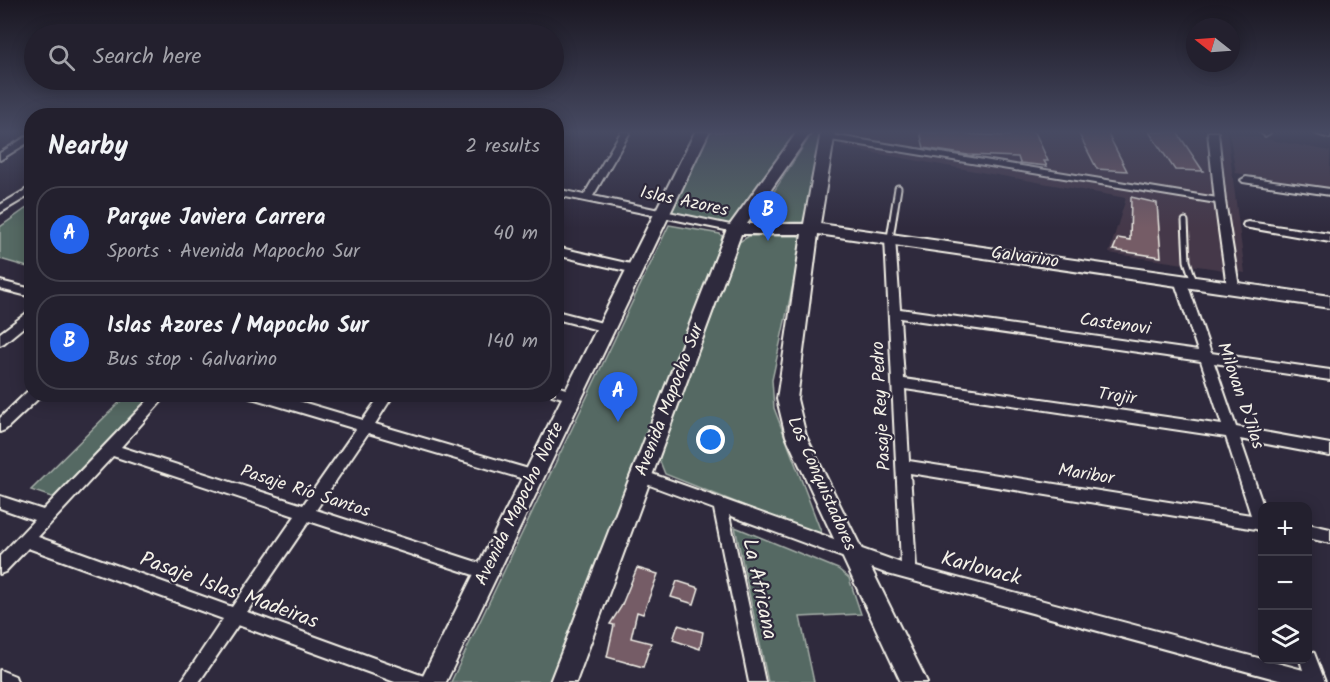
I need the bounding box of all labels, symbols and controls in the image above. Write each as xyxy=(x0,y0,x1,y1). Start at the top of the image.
north arrow xyxy=(1186,18,1240,72)
search box xyxy=(24,24,564,90)
text: Search here xyxy=(93,40,201,75)
icon: search xyxy=(45,41,78,74)
text: Nearby xyxy=(48,126,128,168)
text: 2 results xyxy=(465,131,540,163)
street label: Islas Azores xyxy=(637,178,731,226)
pin: B xyxy=(748,192,788,241)
text: Parque Javiera Carrera xyxy=(107,201,326,236)
text: A xyxy=(63,218,76,250)
text: 40 m xyxy=(493,218,538,250)
text: Sports · Avenida Mapocho Sur xyxy=(107,236,360,268)
street label: Galvarino xyxy=(989,239,1061,277)
street label: Castenovi xyxy=(1078,306,1153,344)
text: Islas Azores / Mapocho Sur xyxy=(107,309,369,344)
street label: Avenida Mapocho Sur xyxy=(627,318,713,481)
text: B xyxy=(63,326,76,358)
text: 140 m xyxy=(487,326,538,358)
street label: Milovan D'Jilas xyxy=(1208,339,1272,454)
street label: Pasaje Rey Pedro xyxy=(864,341,900,471)
text: Bus stop · Galvarino xyxy=(107,344,277,376)
pin: A xyxy=(598,372,638,422)
street label: Trojir xyxy=(1096,380,1139,414)
street label: Los Conquistadores xyxy=(778,412,864,556)
street label: Avenida Mapocho Norte xyxy=(468,417,572,591)
your location xyxy=(696,425,725,454)
street label: Maribor xyxy=(1056,456,1117,494)
street label: Pasaje Río Santos xyxy=(236,457,374,527)
map controls xyxy=(1258,502,1312,664)
button: + xyxy=(1258,502,1312,556)
street label: La Africana xyxy=(732,535,786,643)
street label: Karlovack xyxy=(937,542,1025,596)
street label: Pasaje Islas Madeiras xyxy=(135,543,323,639)
button: − xyxy=(1258,556,1312,610)
button: layers xyxy=(1258,610,1312,664)

